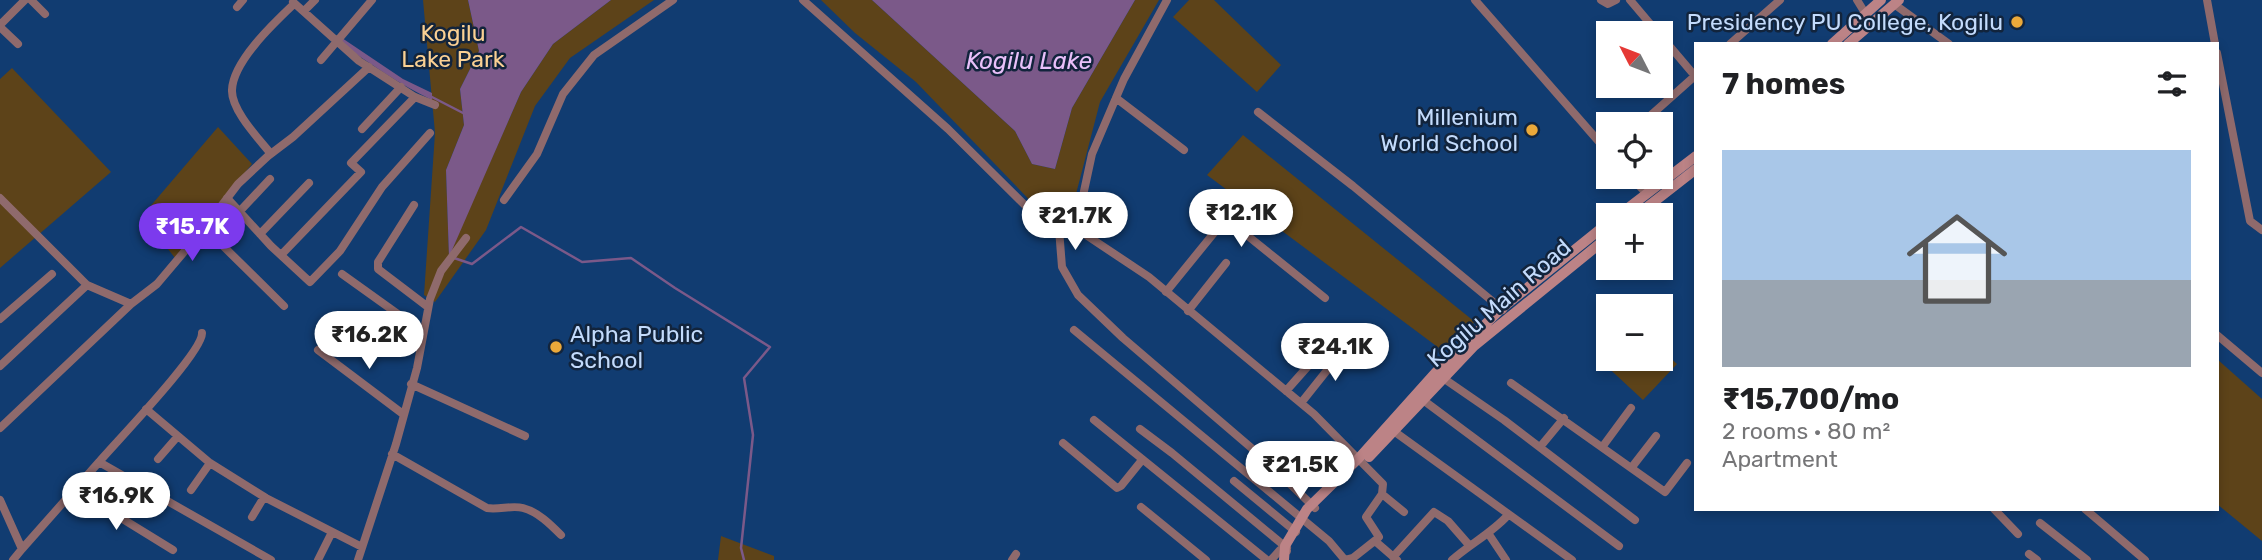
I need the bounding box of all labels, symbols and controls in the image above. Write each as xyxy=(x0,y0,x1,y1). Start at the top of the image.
place label: Presidency PU College, Kogilu xyxy=(1687,8,2003,36)
marker: Presidency PU College, Kogilu xyxy=(2009,14,2025,30)
park label: Kogilu Lake Park xyxy=(401,19,505,73)
north arrow xyxy=(1596,21,1673,98)
map controls xyxy=(1596,21,1673,371)
water label: Kogilu Lake xyxy=(966,47,1092,75)
icon: filters xyxy=(2153,65,2191,103)
text: 7 homes xyxy=(1722,66,1845,102)
place label: Millenium World School xyxy=(1380,103,1518,157)
button: locate xyxy=(1596,112,1673,189)
marker: Millenium World School xyxy=(1524,122,1540,138)
pin: ₹12.1K xyxy=(1184,190,1298,249)
pin: ₹21.7K xyxy=(1018,192,1132,252)
icon: home xyxy=(1894,196,2020,322)
text: ₹12.1K xyxy=(1205,198,1277,226)
text: ₹21.7K xyxy=(1038,201,1112,229)
button: + xyxy=(1596,203,1673,280)
pin: ₹15.7K xyxy=(135,204,249,263)
text: ₹15.7K xyxy=(155,212,229,240)
street label: Kogilu Main Road xyxy=(1421,233,1577,373)
button: − xyxy=(1596,294,1673,371)
pin: ₹16.2K xyxy=(312,312,426,371)
text: ₹16.2K xyxy=(331,320,407,348)
place label: Alpha Public School xyxy=(570,320,703,374)
pin: ₹24.1K xyxy=(1278,324,1392,383)
text: ₹24.1K xyxy=(1297,332,1373,360)
marker: Alpha Public School xyxy=(548,339,564,355)
text: ₹15,700/mo xyxy=(1722,381,1899,417)
text: 2 rooms · 80 m² xyxy=(1722,417,1890,445)
pin: ₹21.5K xyxy=(1243,442,1357,501)
text: Apartment xyxy=(1722,445,1838,473)
text: ₹21.5K xyxy=(1262,450,1338,478)
pin: ₹16.9K xyxy=(59,472,173,532)
text: ₹16.9K xyxy=(78,481,154,509)

